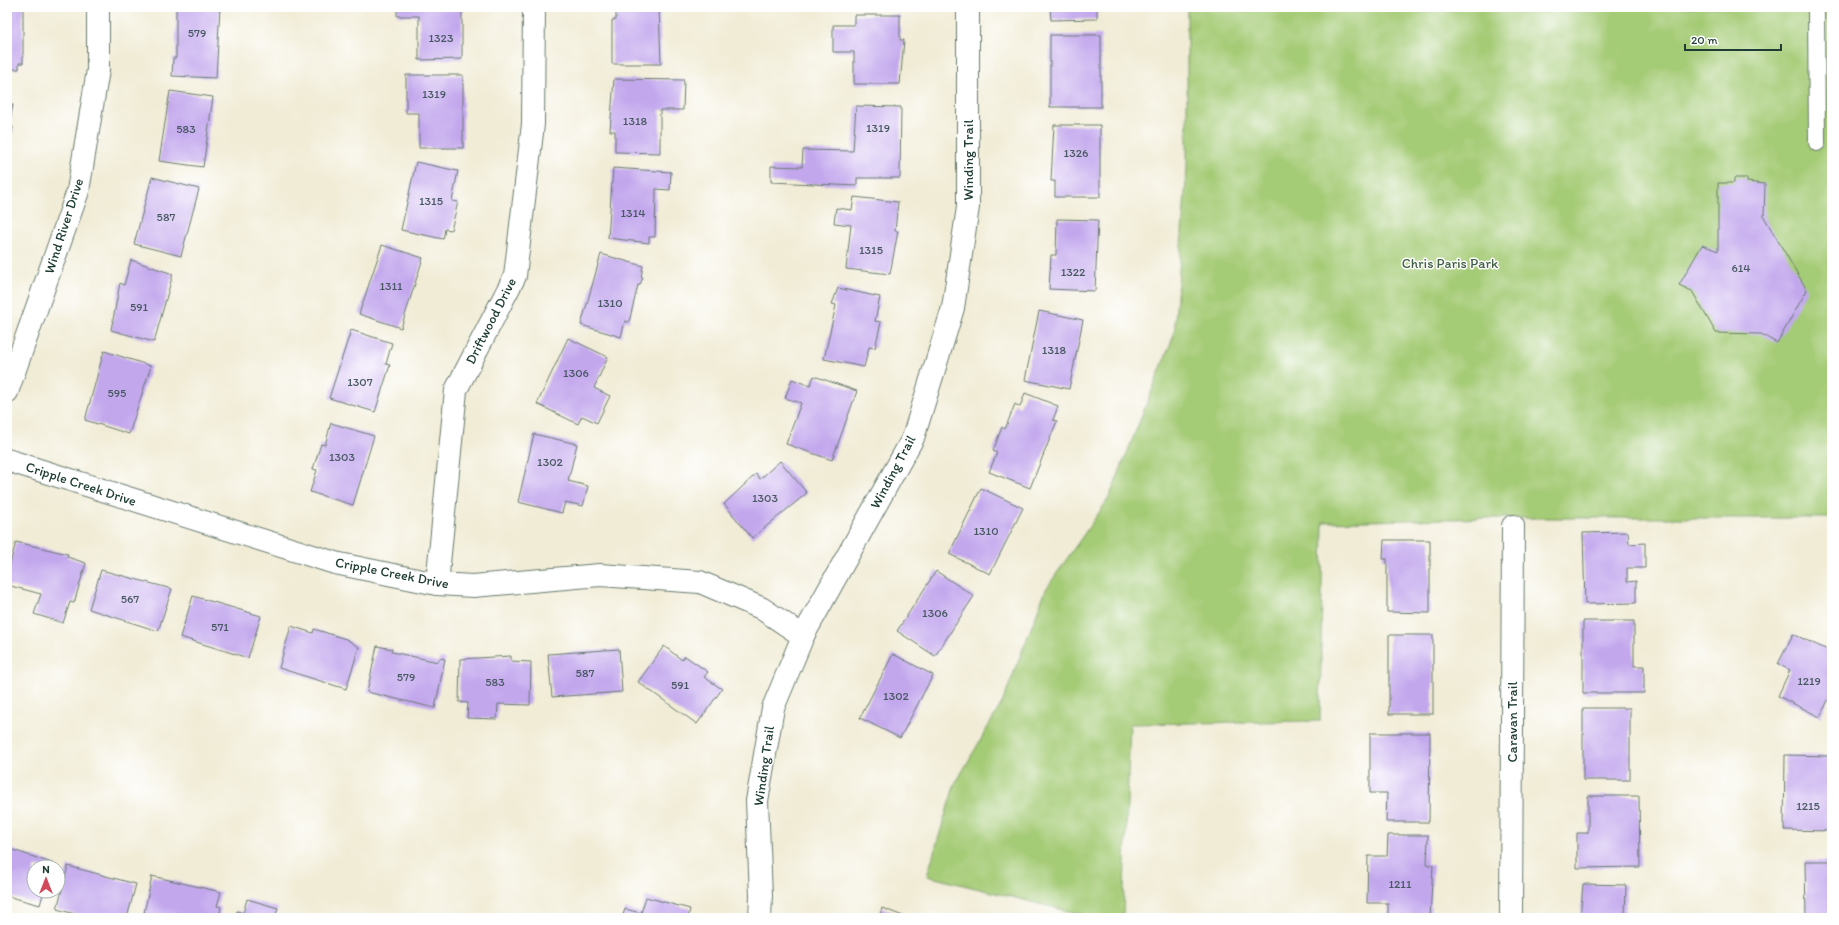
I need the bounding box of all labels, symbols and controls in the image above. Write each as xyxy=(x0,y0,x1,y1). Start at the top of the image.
house number: 579 xyxy=(188,26,206,40)
scale bar xyxy=(1685,26,1781,52)
house number: 1323 xyxy=(429,31,454,45)
text: 20 m xyxy=(1691,33,1718,47)
house number: 1319 xyxy=(422,87,446,101)
house number: 1318 xyxy=(623,114,648,128)
street label: Winding Trail xyxy=(960,120,977,200)
house number: 1319 xyxy=(866,121,890,135)
house number: 583 xyxy=(176,122,196,136)
house number: 1326 xyxy=(1064,146,1088,160)
street label: Wind River Drive xyxy=(41,176,88,276)
house number: 1315 xyxy=(419,194,443,208)
house number: 1314 xyxy=(621,206,645,220)
house number: 587 xyxy=(157,210,175,224)
house number: 1315 xyxy=(859,243,883,257)
park label: Chris Paris Park xyxy=(1402,255,1499,272)
house number: 614 xyxy=(1731,261,1751,275)
house number: 1322 xyxy=(1061,265,1086,279)
street label: Driftwood Drive xyxy=(462,275,520,367)
house number: 1311 xyxy=(379,279,403,293)
house number: 1310 xyxy=(597,296,623,310)
house number: 591 xyxy=(130,300,148,314)
house number: 1318 xyxy=(1042,343,1067,357)
house number: 1306 xyxy=(563,366,589,380)
house number: 1307 xyxy=(347,375,373,389)
house number: 595 xyxy=(108,386,126,400)
street label: Winding Trail xyxy=(867,432,919,512)
house number: 1303 xyxy=(329,450,355,464)
house number: 1302 xyxy=(537,455,564,469)
street label: Cripple Creek Drive xyxy=(23,458,139,510)
house number: 1303 xyxy=(752,491,778,505)
house number: 1310 xyxy=(973,524,999,538)
street label: Cripple Creek Drive xyxy=(334,554,451,592)
house number: 567 xyxy=(121,592,139,606)
house number: 1306 xyxy=(922,606,948,620)
house number: 571 xyxy=(211,620,229,634)
house number: 587 xyxy=(576,666,594,680)
house number: 579 xyxy=(397,670,415,684)
house number: 1219 xyxy=(1797,674,1821,688)
house number: 583 xyxy=(485,675,505,689)
house number: 591 xyxy=(671,678,689,692)
street label: Caravan Trail xyxy=(1504,682,1521,762)
house number: 1302 xyxy=(883,689,910,703)
street label: Winding Trail xyxy=(750,725,778,807)
house number: 1215 xyxy=(1796,799,1820,813)
north arrow xyxy=(26,859,66,899)
text: N xyxy=(42,863,50,876)
house number: 1211 xyxy=(1388,877,1412,891)

